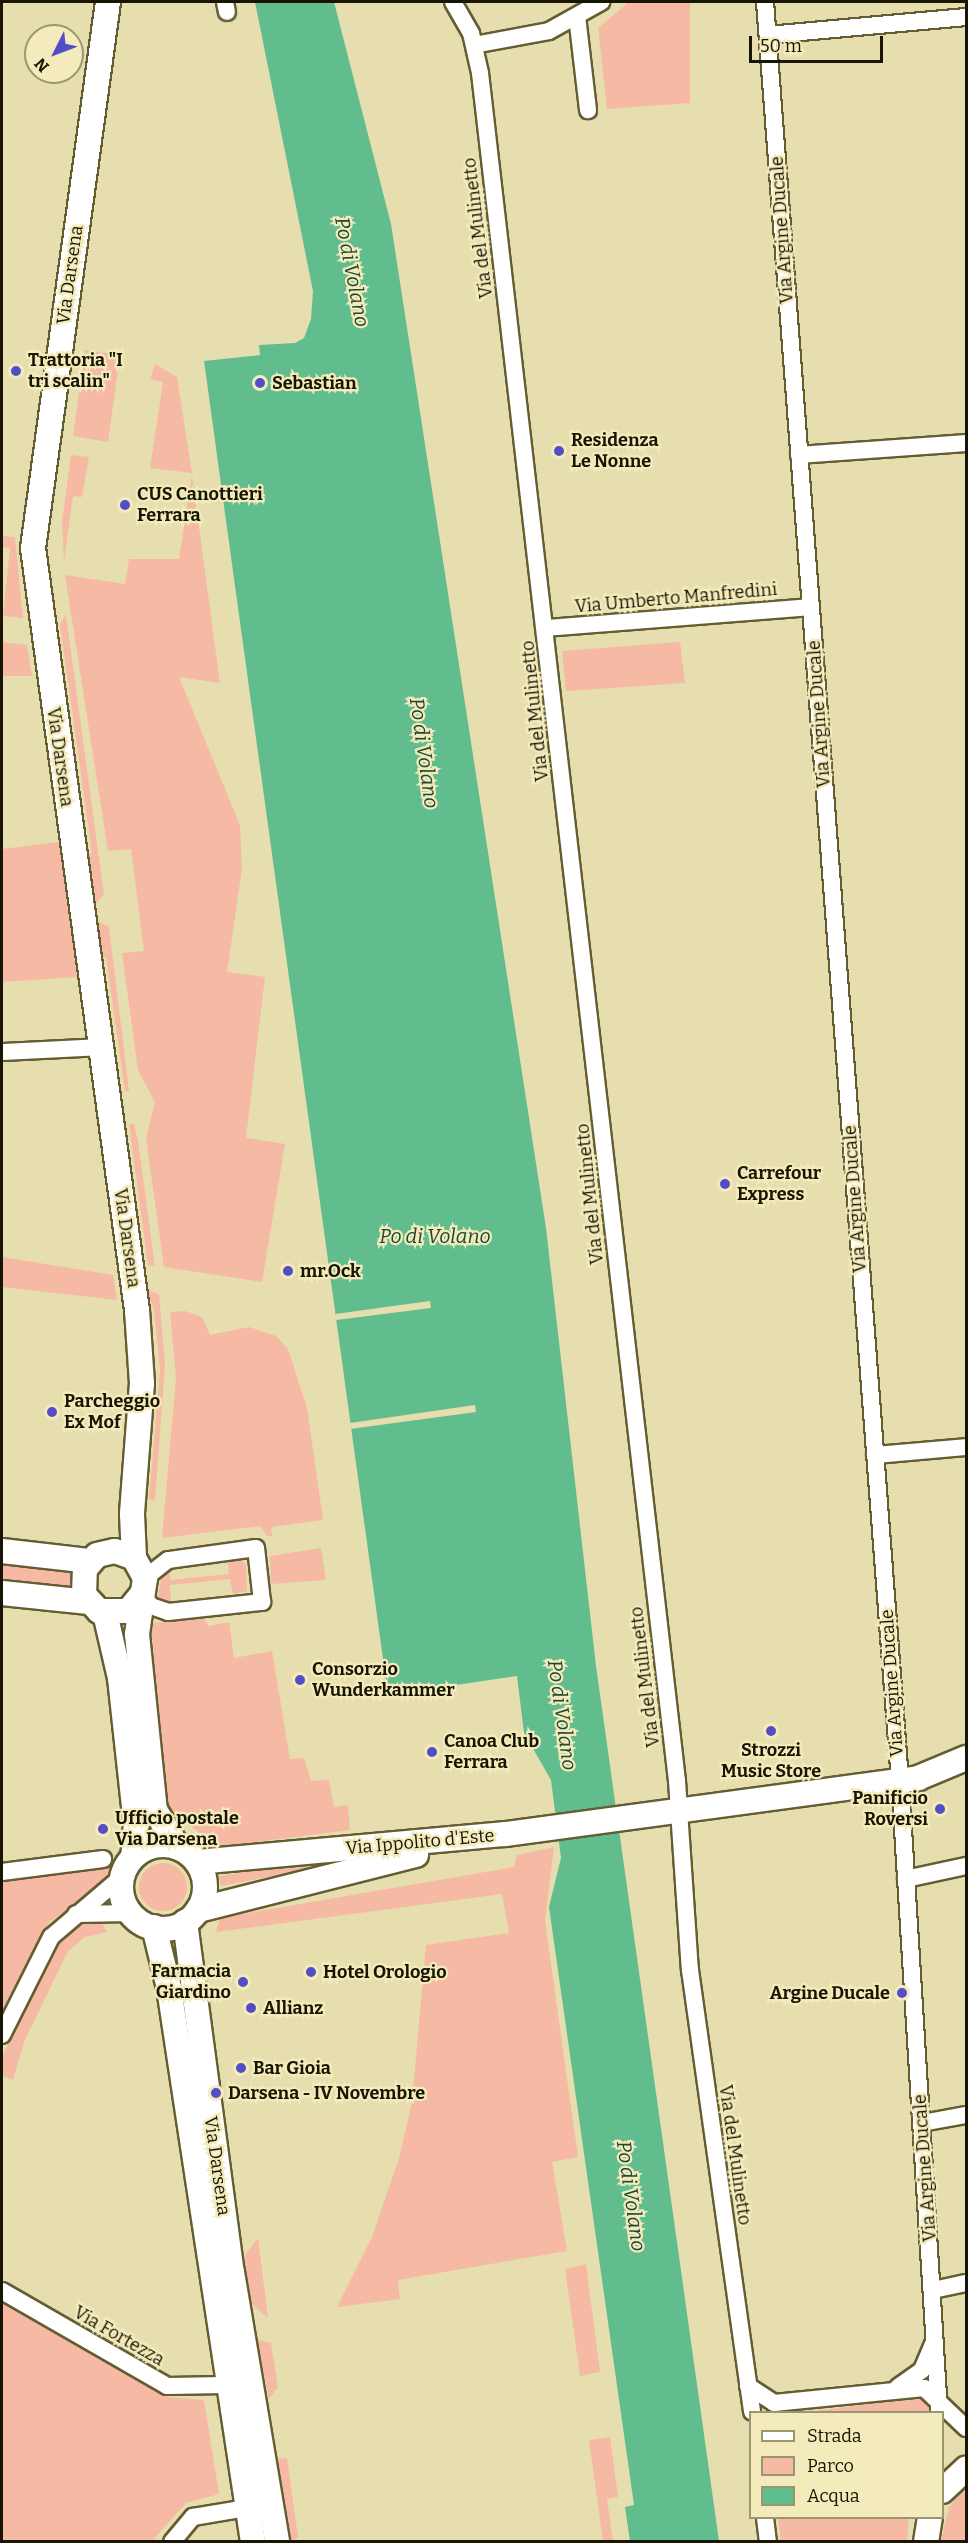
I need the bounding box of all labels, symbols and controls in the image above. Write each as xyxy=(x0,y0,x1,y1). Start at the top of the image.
north arrow xyxy=(24,24,84,84)
scale bar xyxy=(752,24,886,62)
text: 50 m xyxy=(760,35,802,57)
text: N xyxy=(31,54,53,76)
street label: Via Argine Ducale xyxy=(766,155,798,305)
street label: Via del Mulinetto xyxy=(459,156,497,300)
water label: Po di Volano xyxy=(330,215,374,329)
street label: Via Darsena xyxy=(52,224,88,326)
place label: Trattoria "I tri scalin" xyxy=(28,350,123,392)
marker: Trattoria "I tri scalin" xyxy=(9,364,23,378)
place label: Sebastian xyxy=(272,372,357,394)
marker: Sebastian xyxy=(253,376,267,390)
place label: Residenza Le Nonne xyxy=(571,430,659,472)
marker: Residenza Le Nonne xyxy=(552,444,566,458)
place label: CUS Canottieri Ferrara xyxy=(137,484,263,526)
marker: CUS Canottieri Ferrara xyxy=(118,498,132,512)
street label: Via Umberto Manfredini xyxy=(574,578,778,618)
street label: Via del Mulinetto xyxy=(517,639,553,783)
street label: Via Argine Ducale xyxy=(803,639,835,789)
water label: Po di Volano xyxy=(404,696,444,810)
street label: Via Darsena xyxy=(42,706,78,808)
street label: Via del Mulinetto xyxy=(572,1122,608,1266)
street label: Via Argine Ducale xyxy=(839,1124,871,1274)
place label: Carrefour Express xyxy=(737,1163,821,1206)
marker: Carrefour Express xyxy=(718,1177,732,1191)
street label: Via Darsena xyxy=(109,1187,145,1289)
water label: Po di Volano xyxy=(379,1224,491,1248)
place label: mr.Ock xyxy=(300,1260,361,1282)
marker: mr.Ock xyxy=(281,1264,295,1278)
place label: Parcheggio Ex Mof xyxy=(64,1391,160,1434)
marker: Parcheggio Ex Mof xyxy=(45,1405,59,1419)
street label: Via del Mulinetto xyxy=(626,1605,664,1749)
street label: Via Argine Ducale xyxy=(876,1608,908,1758)
water label: Po di Volano xyxy=(542,1658,582,1772)
place label: Consorzio Wunderkammer xyxy=(312,1659,455,1702)
marker: Consorzio Wunderkammer xyxy=(293,1673,307,1687)
marker: Strozzi Music Store xyxy=(764,1724,778,1738)
place label: Canoa Club Ferrara xyxy=(444,1731,539,1774)
place label: Strozzi Music Store xyxy=(721,1740,821,1782)
marker: Canoa Club Ferrara xyxy=(425,1745,439,1759)
place label: Panificio Roversi xyxy=(852,1788,928,1830)
marker: Panificio Roversi xyxy=(933,1802,947,1816)
place label: Ufficio postale Via Darsena xyxy=(115,1808,239,1850)
marker: Ufficio postale Via Darsena xyxy=(96,1822,110,1836)
street label: Via Ippolito d'Este xyxy=(345,1825,495,1859)
place label: Farmacia Giardino xyxy=(151,1961,231,2004)
place label: Hotel Orologio xyxy=(323,1961,447,1983)
marker: Hotel Orologio xyxy=(304,1965,318,1979)
marker: Farmacia Giardino xyxy=(236,1975,250,1989)
place label: Argine Ducale xyxy=(770,1982,890,2004)
marker: Argine Ducale xyxy=(895,1986,909,2000)
place label: Allianz xyxy=(263,1997,323,2019)
marker: Allianz xyxy=(244,2001,258,2015)
place label: Bar Gioia xyxy=(253,2057,331,2079)
marker: Bar Gioia xyxy=(234,2061,248,2075)
place label: Darsena - IV Novembre xyxy=(228,2082,425,2104)
street label: Via del Mulinetto xyxy=(714,2083,756,2227)
marker: Darsena - IV Novembre xyxy=(209,2086,223,2100)
street label: Via Argine Ducale xyxy=(909,2093,941,2243)
street label: Via Darsena xyxy=(199,2115,235,2217)
water label: Po di Volano xyxy=(611,2139,651,2253)
street label: Via Fortezza xyxy=(70,2301,168,2371)
legend xyxy=(749,2411,944,2519)
text: Strada xyxy=(807,2425,862,2447)
text: Parco xyxy=(807,2455,854,2477)
text: Acqua xyxy=(807,2485,860,2507)

